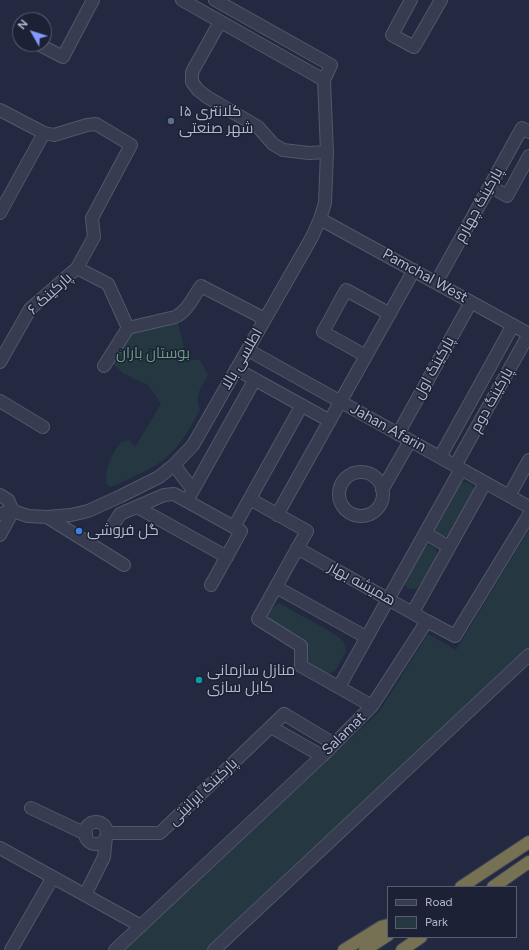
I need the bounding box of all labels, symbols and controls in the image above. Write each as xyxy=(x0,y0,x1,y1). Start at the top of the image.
north arrow xyxy=(12,12,52,52)
text: N xyxy=(15,17,31,32)
place label: کلانتری ۱۵ شهر صنعتی xyxy=(179,103,253,138)
marker: کلانتری ۱۵ شهر صنعتی xyxy=(166,116,176,126)
street label: پارکینگ چهارم xyxy=(451,165,507,245)
street label: Pamchal West xyxy=(379,245,471,307)
street label: پارکینگ ۶ xyxy=(24,269,76,319)
street label: اطلسی بالا xyxy=(217,325,267,393)
street label: پارکینگ اول xyxy=(409,334,459,402)
park label: بوستان باران xyxy=(116,345,190,363)
street label: پارکینگ دوم xyxy=(467,364,517,436)
street label: Jahan Afarin xyxy=(347,400,429,456)
place label: گل فروشی xyxy=(87,522,159,540)
marker: گل فروشی xyxy=(74,526,84,536)
street label: همیشه بهار xyxy=(325,558,399,610)
place label: منازل سازمانی کابل سازی xyxy=(207,662,295,697)
marker: منازل سازمانی کابل سازی xyxy=(194,675,204,685)
street label: Salamat xyxy=(318,709,370,759)
street label: پارکینگ ایرانیتی xyxy=(165,755,241,829)
legend xyxy=(387,886,517,938)
text: Road xyxy=(425,895,453,909)
text: Park xyxy=(425,915,448,929)

